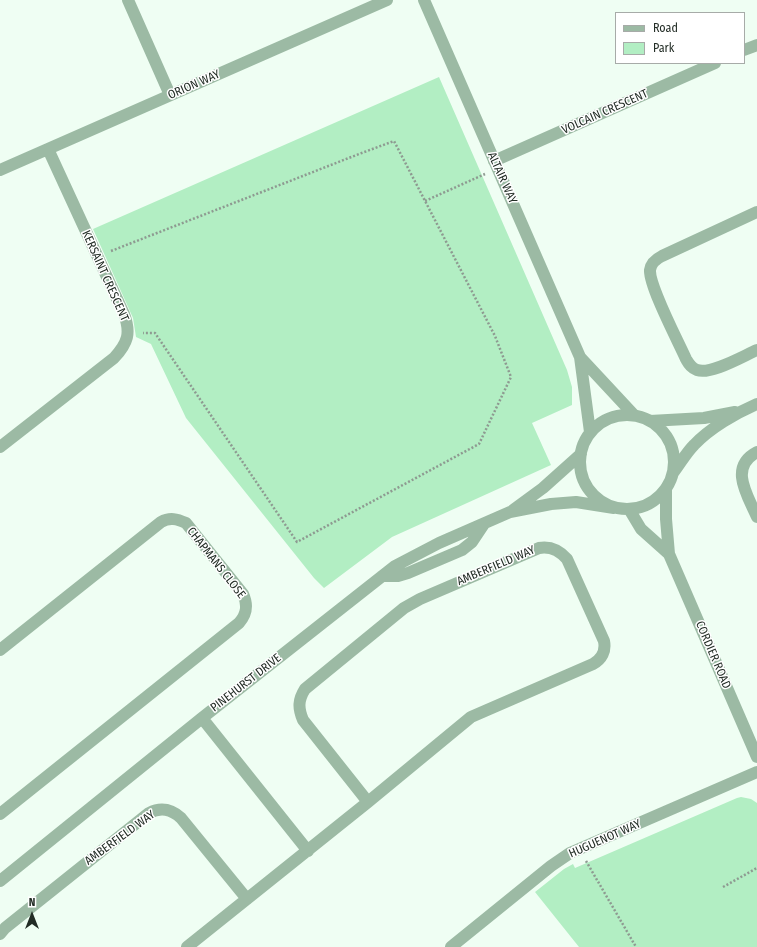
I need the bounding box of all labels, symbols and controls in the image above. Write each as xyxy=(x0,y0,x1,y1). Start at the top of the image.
legend xyxy=(615,12,745,64)
text: Road xyxy=(653,21,678,35)
text: Park xyxy=(653,41,674,55)
street label: ORION WAY xyxy=(166,67,222,103)
street label: VOLCAIN CRESCENT xyxy=(560,87,650,137)
street label: ALTAIR WAY xyxy=(484,150,520,206)
street label: KERSAINT CRESCENT xyxy=(78,228,132,324)
street label: CHAPMANS CLOSE xyxy=(184,524,248,602)
street label: AMBERFIELD WAY xyxy=(455,543,537,589)
street label: CORDIER ROAD xyxy=(692,619,734,691)
street label: PINEHURST DRIVE xyxy=(208,651,284,715)
street label: AMBERFIELD WAY xyxy=(82,808,158,868)
street label: HUGUENOT WAY xyxy=(567,817,643,861)
north arrow xyxy=(12,895,52,935)
text: N xyxy=(29,896,35,909)

